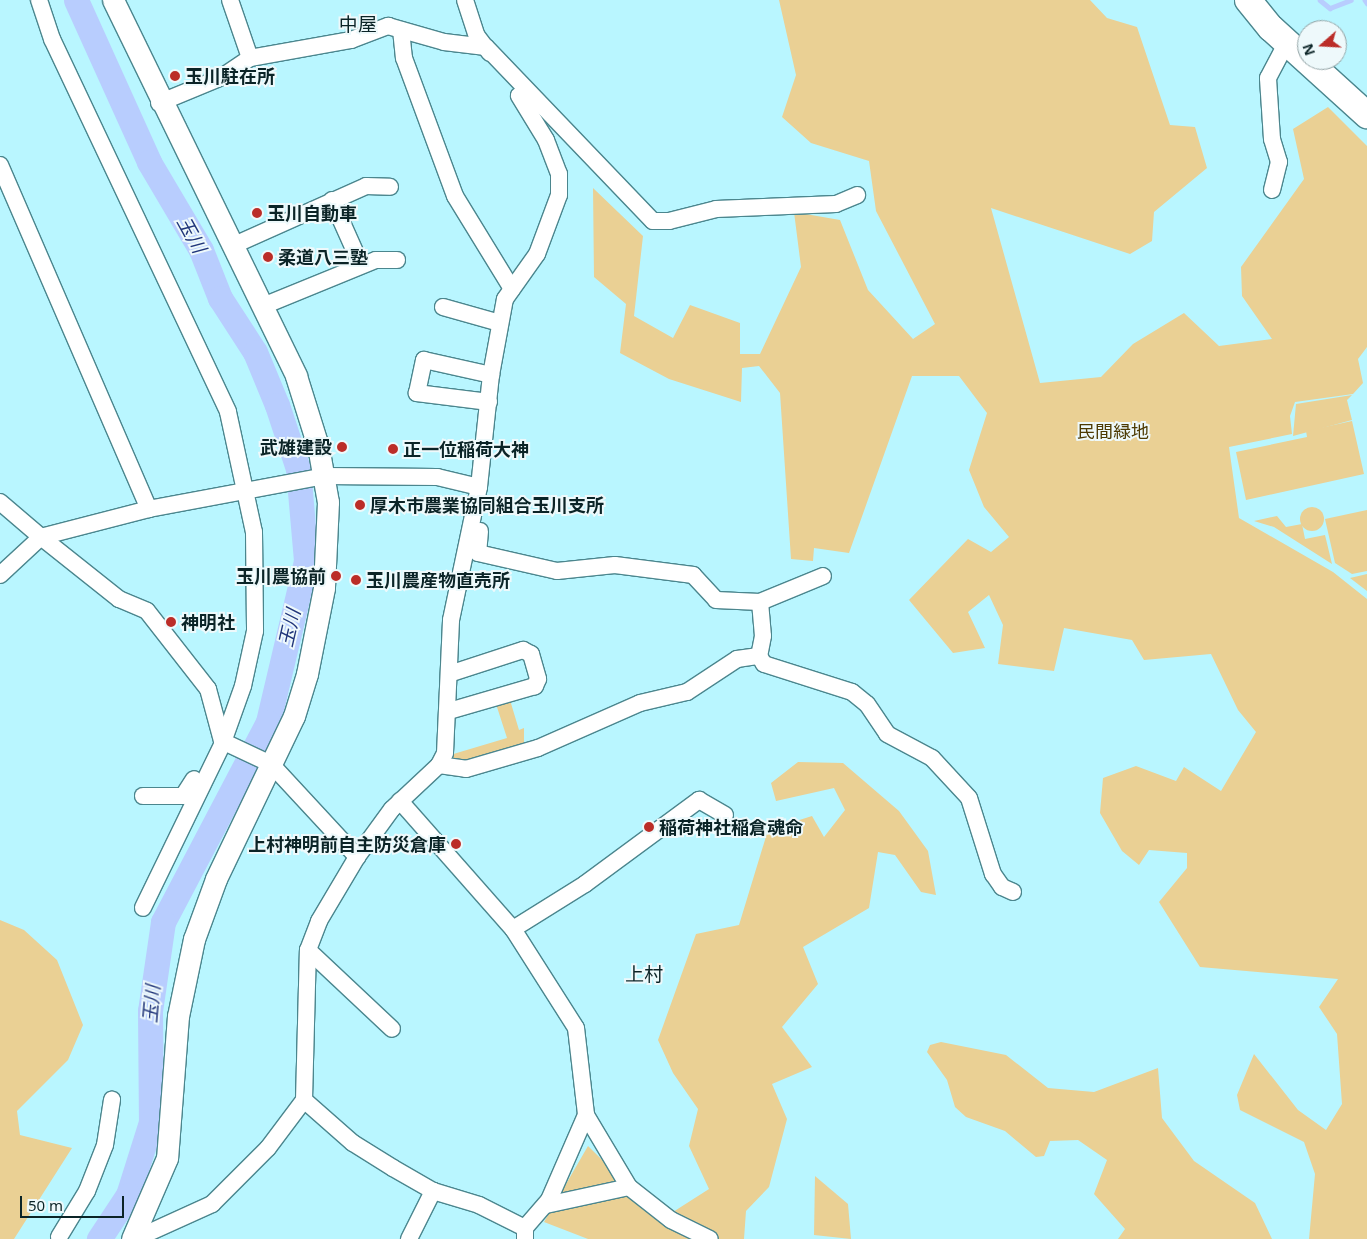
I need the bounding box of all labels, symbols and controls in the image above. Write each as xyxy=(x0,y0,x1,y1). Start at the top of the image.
district label: 中屋 xyxy=(339,14,377,36)
north arrow xyxy=(1297,20,1347,70)
text: N xyxy=(1297,41,1319,58)
place label: 玉川駐在所 xyxy=(185,65,275,87)
marker: 玉川駐在所 xyxy=(169,70,181,82)
place label: 玉川自動車 xyxy=(267,202,357,224)
marker: 玉川自動車 xyxy=(251,207,263,219)
water label: 玉川 xyxy=(172,213,210,257)
place label: 柔道八三塾 xyxy=(278,246,368,268)
marker: 柔道八三塾 xyxy=(262,251,274,263)
park label: 民間緑地 xyxy=(1077,420,1149,442)
place label: 武雄建設 xyxy=(260,436,332,458)
place label: 正一位稲荷大神 xyxy=(403,438,529,460)
marker: 武雄建設 xyxy=(336,441,348,453)
marker: 正一位稲荷大神 xyxy=(387,443,399,455)
place label: 厚木市農業協同組合玉川支所 xyxy=(370,494,604,516)
marker: 厚木市農業協同組合玉川支所 xyxy=(354,499,366,511)
place label: 玉川農協前 xyxy=(236,565,326,587)
place label: 玉川農産物直売所 xyxy=(366,569,510,591)
marker: 玉川農協前 xyxy=(330,570,342,582)
marker: 玉川農産物直売所 xyxy=(350,574,362,586)
water label: 玉川 xyxy=(275,607,305,649)
place label: 神明社 xyxy=(181,611,235,633)
marker: 神明社 xyxy=(165,616,177,628)
place label: 稲荷神社稲倉魂命 xyxy=(659,816,803,838)
marker: 稲荷神社稲倉魂命 xyxy=(643,821,655,833)
place label: 上村神明前自主防災倉庫 xyxy=(248,833,446,855)
marker: 上村神明前自主防災倉庫 xyxy=(450,838,462,850)
district label: 上村 xyxy=(625,964,663,986)
water label: 玉川 xyxy=(139,984,165,1024)
scale bar xyxy=(22,1186,126,1218)
text: 50 m xyxy=(28,1195,63,1215)

